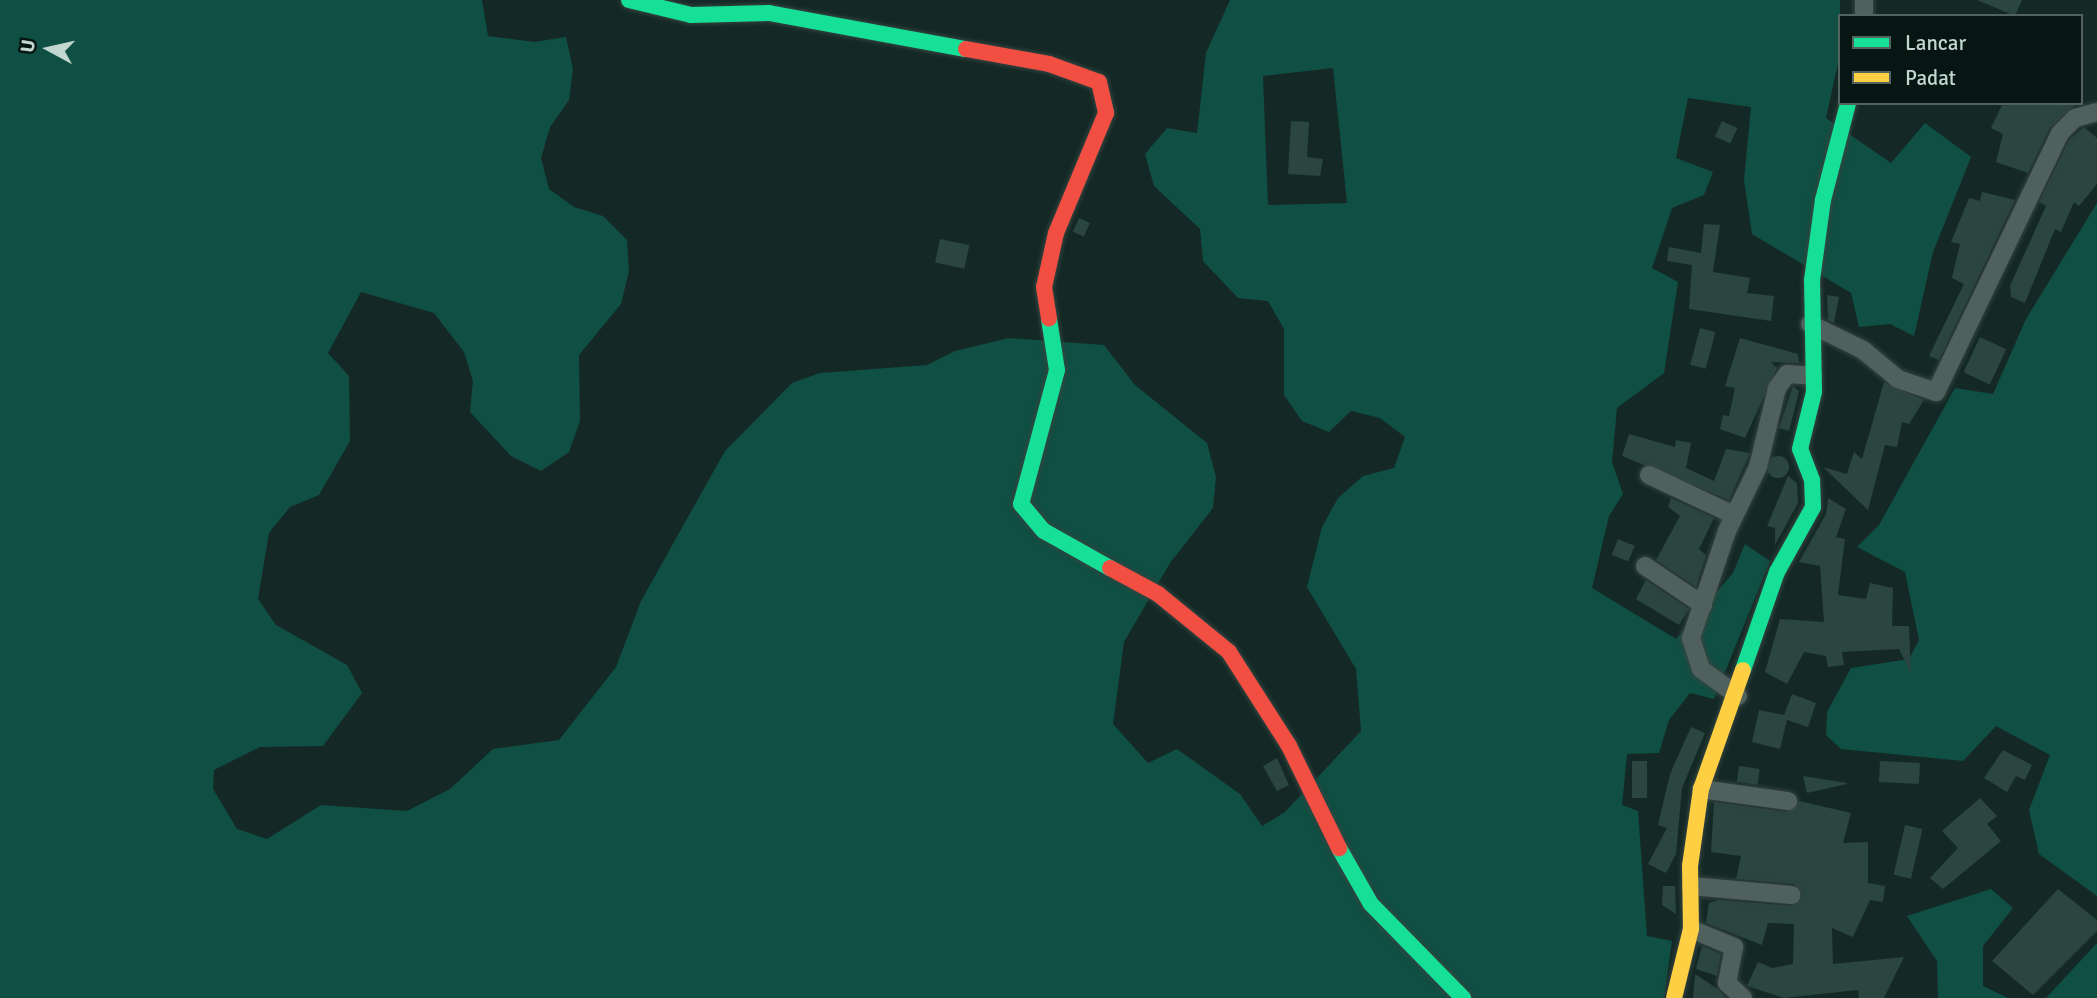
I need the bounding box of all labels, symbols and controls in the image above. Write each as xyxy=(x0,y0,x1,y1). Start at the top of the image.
north arrow xyxy=(14,14,84,84)
legend xyxy=(1838,14,2083,105)
text: Lancar xyxy=(1905,30,1966,56)
text: U xyxy=(15,38,41,54)
text: Padat xyxy=(1905,65,1956,91)

